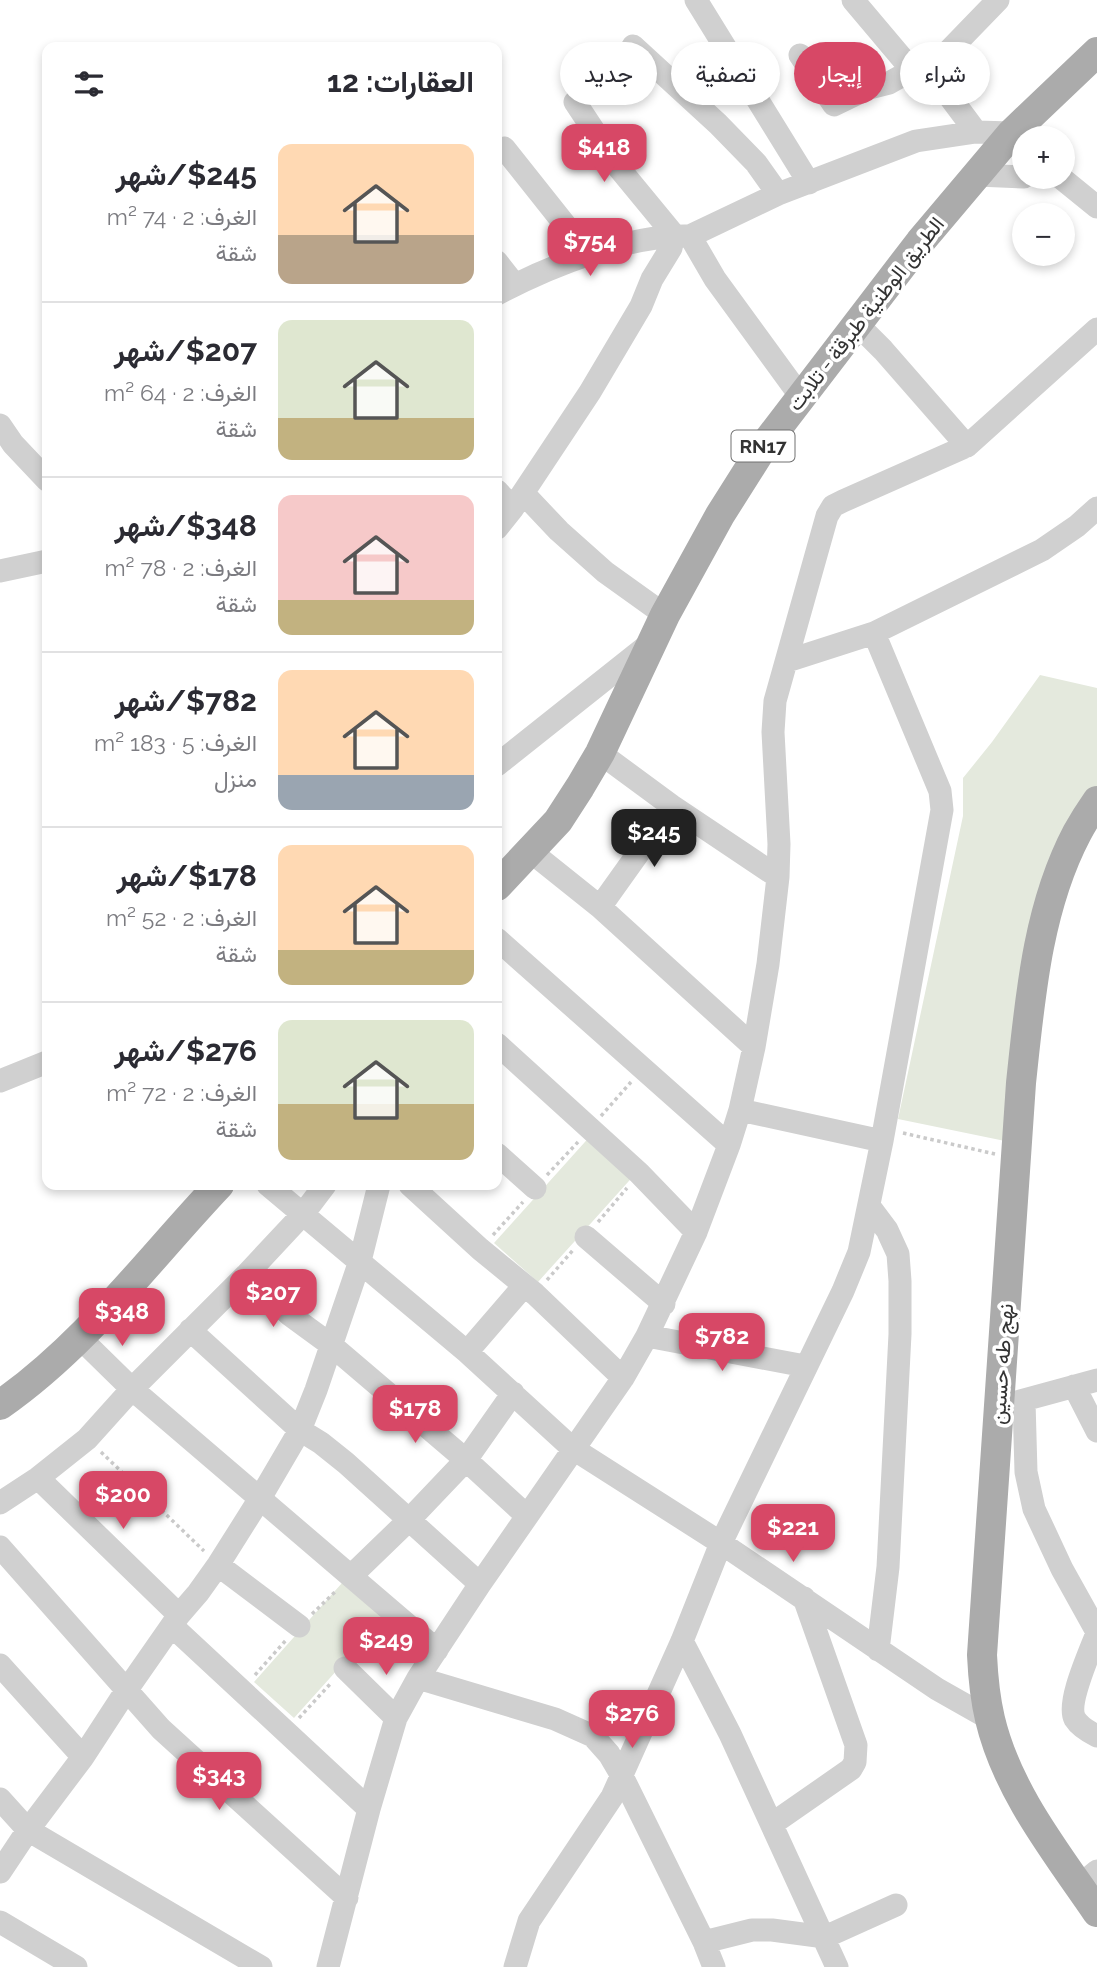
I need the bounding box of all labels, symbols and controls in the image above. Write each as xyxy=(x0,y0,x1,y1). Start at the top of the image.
chip: جديد xyxy=(560,42,657,105)
chip: تصفية xyxy=(671,42,780,105)
chip: إيجار xyxy=(794,42,886,105)
chip: شراء xyxy=(900,42,990,105)
text: العقارات: 12 xyxy=(327,64,474,99)
icon: filters xyxy=(70,65,108,103)
pin: $418 xyxy=(563,124,645,184)
map controls xyxy=(1012,126,1075,266)
button: + xyxy=(1012,126,1075,189)
text: $418 xyxy=(578,133,630,160)
text: $245/شهر xyxy=(116,157,257,192)
icon: home xyxy=(334,172,418,256)
text: الغرف: 2 · 74 m² xyxy=(107,203,257,230)
button: − xyxy=(1012,203,1075,266)
street label: الطريق الوطنية طبرقة - تلابت xyxy=(782,212,950,416)
pin: $754 xyxy=(549,218,631,278)
text: $754 xyxy=(563,227,617,254)
text: شقة xyxy=(215,239,257,266)
text: $207/شهر xyxy=(114,333,257,368)
icon: home xyxy=(334,348,418,432)
text: الغرف: 2 · 64 m² xyxy=(104,379,257,406)
text: شقة xyxy=(215,415,257,442)
road number: RN17 xyxy=(732,430,794,462)
text: $348/شهر xyxy=(114,508,257,543)
icon: home xyxy=(334,523,418,607)
text: الغرف: 2 · 78 m² xyxy=(104,554,257,581)
text: شقة xyxy=(215,590,257,617)
text: $782/شهر xyxy=(114,683,257,718)
icon: home xyxy=(334,698,418,782)
text: الغرف: 5 · 183 m² xyxy=(94,729,257,756)
text: منزل xyxy=(214,765,257,792)
pin: $245 xyxy=(613,810,695,869)
text: $245 xyxy=(627,818,681,845)
text: $178/شهر xyxy=(116,858,257,893)
icon: home xyxy=(334,873,418,957)
text: الغرف: 2 · 52 m² xyxy=(106,904,257,931)
text: شقة xyxy=(215,940,257,967)
text: $276/شهر xyxy=(114,1033,257,1068)
icon: home xyxy=(334,1048,418,1132)
text: الغرف: 2 · 72 m² xyxy=(106,1079,257,1106)
text: شقة xyxy=(215,1115,257,1142)
pin: $207 xyxy=(232,1270,314,1329)
text: $207 xyxy=(246,1278,300,1305)
pin: $348 xyxy=(81,1288,163,1348)
text: $348 xyxy=(95,1297,149,1324)
street label: نهج طه حسين xyxy=(985,1303,1020,1426)
pin: $782 xyxy=(681,1314,763,1373)
text: $782 xyxy=(695,1322,749,1349)
pin: $178 xyxy=(374,1386,456,1445)
text: $178 xyxy=(389,1394,441,1421)
pin: $200 xyxy=(82,1472,164,1531)
text: $200 xyxy=(95,1480,151,1507)
pin: $221 xyxy=(752,1504,834,1564)
text: $221 xyxy=(767,1513,819,1540)
pin: $249 xyxy=(345,1618,427,1677)
text: $249 xyxy=(359,1626,413,1653)
pin: $276 xyxy=(591,1690,673,1750)
text: $276 xyxy=(605,1699,659,1726)
pin: $343 xyxy=(178,1752,260,1812)
text: $343 xyxy=(192,1761,246,1788)

